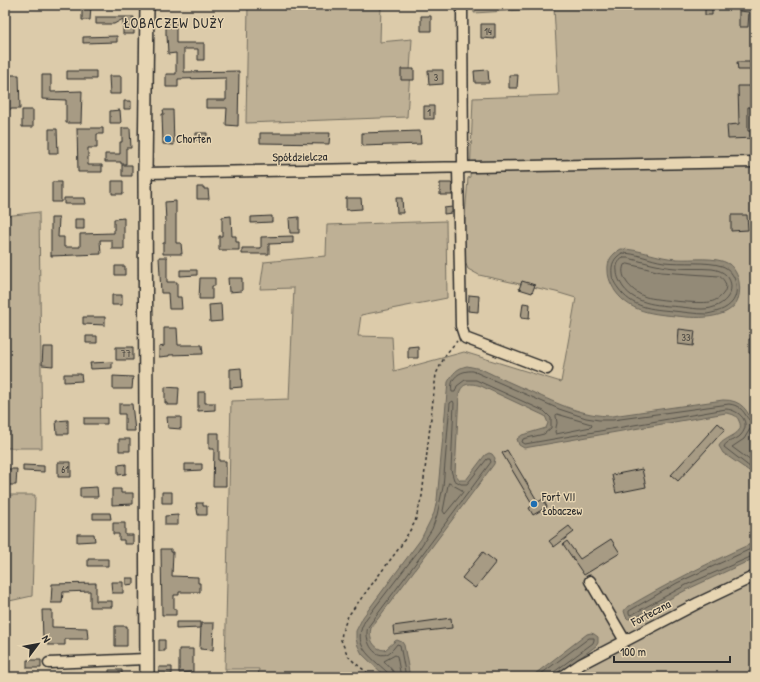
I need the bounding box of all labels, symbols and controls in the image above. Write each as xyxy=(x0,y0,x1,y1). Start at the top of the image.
district label: ŁOBACZEW DUŻY xyxy=(123,13,225,32)
house number: 14 xyxy=(484,25,492,38)
house number: 3 xyxy=(434,71,439,84)
house number: 1 xyxy=(427,106,431,119)
place label: Chorten xyxy=(176,130,211,147)
marker: Chorten xyxy=(163,134,173,144)
street label: Spółdzielcza xyxy=(272,148,328,165)
house number: 33 xyxy=(682,331,691,344)
house number: 77 xyxy=(121,347,131,360)
house number: 61 xyxy=(61,463,69,476)
place label: Fort VII Łobaczew xyxy=(541,488,582,519)
marker: Fort VII Łobaczew xyxy=(529,499,539,509)
street label: Forteczna xyxy=(627,595,674,631)
north arrow xyxy=(18,624,58,664)
text: N xyxy=(39,633,54,645)
scale bar xyxy=(614,638,730,664)
text: 100 m xyxy=(620,643,646,660)

